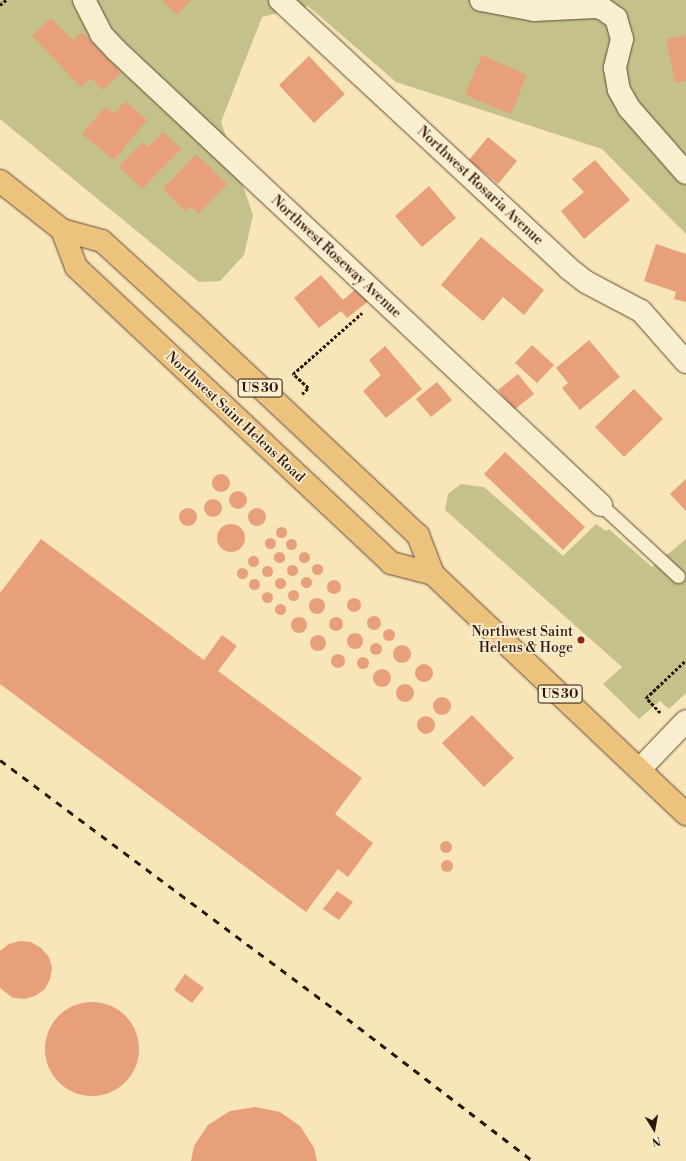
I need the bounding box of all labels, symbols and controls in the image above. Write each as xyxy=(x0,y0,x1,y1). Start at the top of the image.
street label: Northwest Rosaria Avenue xyxy=(413,123,547,249)
street label: Northwest Roseway Avenue xyxy=(267,192,405,322)
street label: Northwest Saint Helens Road xyxy=(162,348,308,486)
road number: US 30 xyxy=(237,377,283,399)
place label: Northwest Saint Helens & Hoge xyxy=(471,624,573,656)
marker: Northwest Saint Helens & Hoge xyxy=(576,635,586,645)
road number: US 30 xyxy=(537,683,583,705)
north arrow xyxy=(634,1109,674,1149)
text: N xyxy=(651,1133,662,1148)

